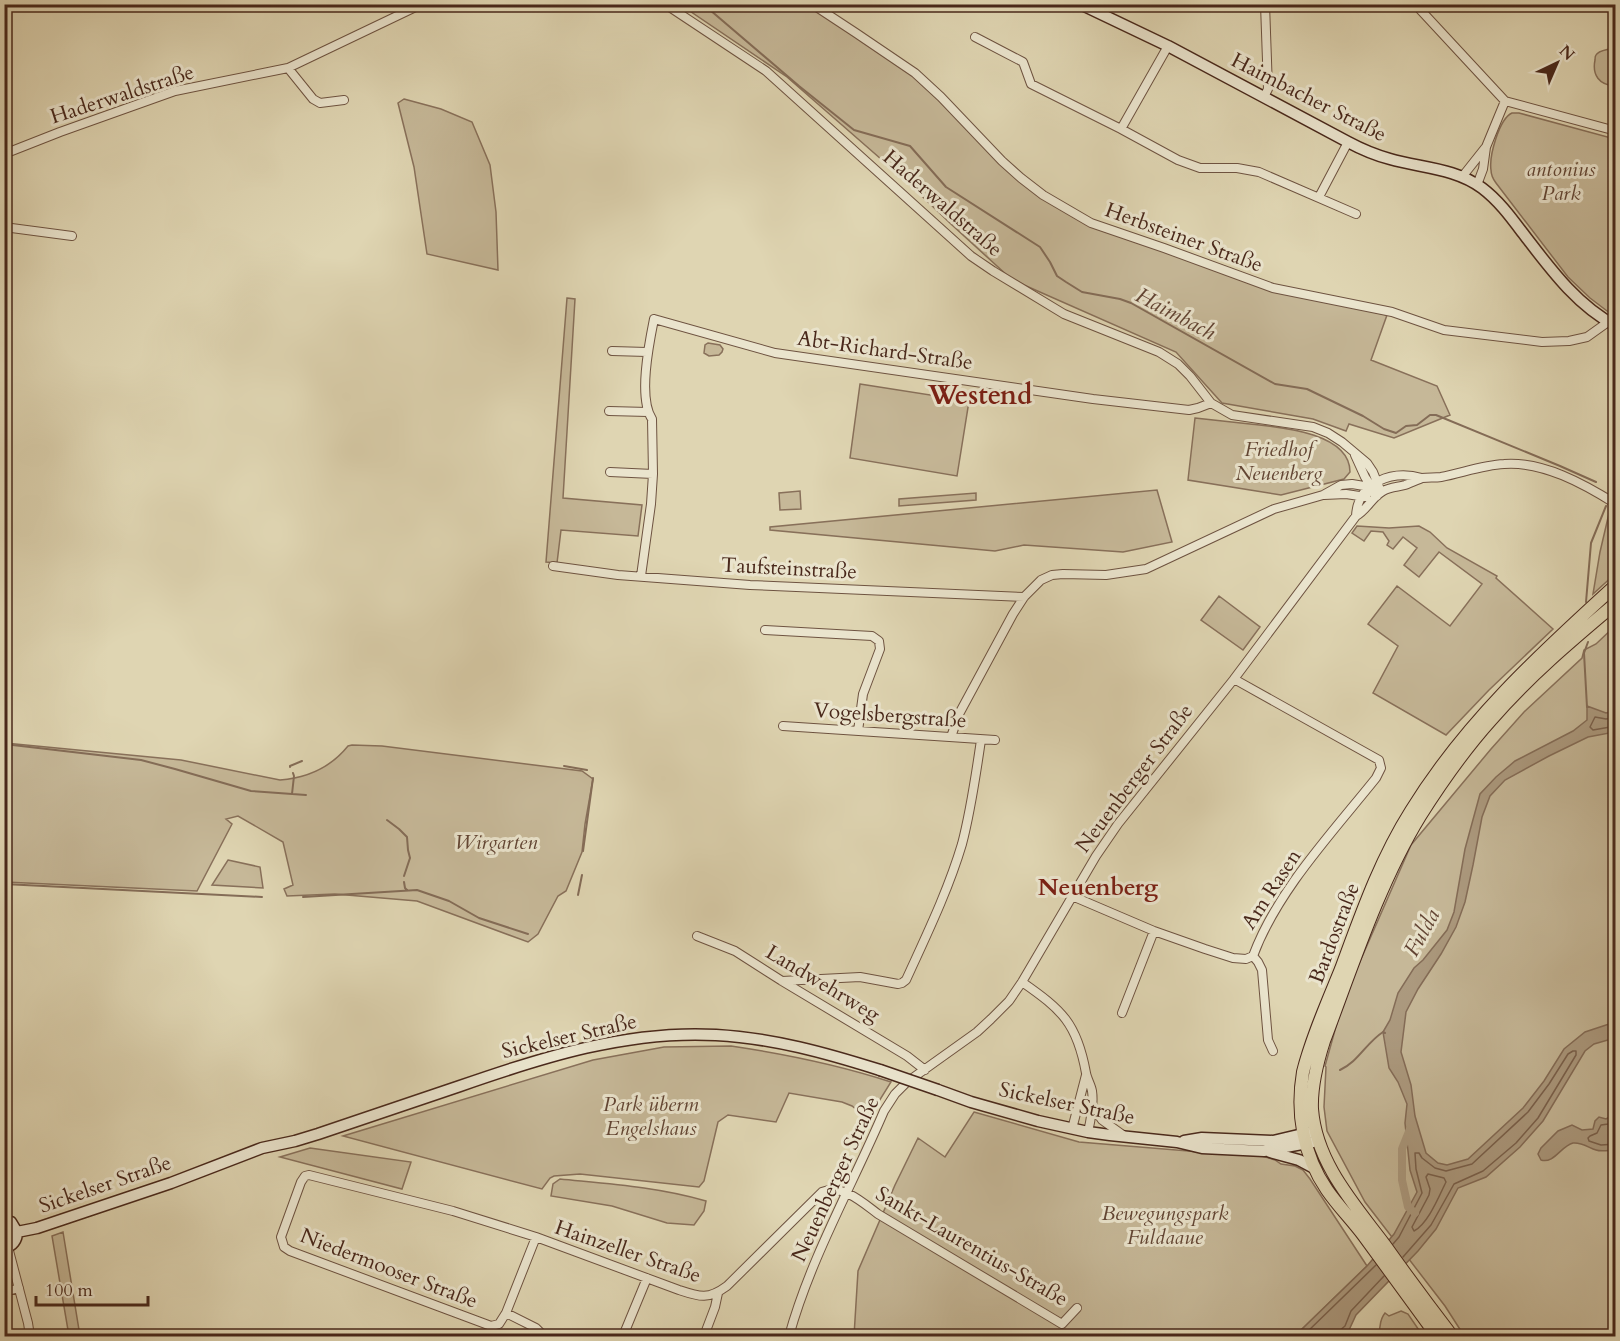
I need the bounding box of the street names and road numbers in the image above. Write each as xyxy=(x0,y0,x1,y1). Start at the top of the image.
street label: Haimbacher Straße xyxy=(1226,46,1391,149)
street label: Haderwaldstraße xyxy=(46,58,198,131)
street label: Haderwaldstraße xyxy=(877,143,1009,263)
street label: Herbsteiner Straße xyxy=(1101,195,1267,279)
street label: Abt-Richard-Straße xyxy=(795,324,975,377)
street label: Taufsteinstraße xyxy=(720,550,858,587)
street label: Vogelsbergstraße xyxy=(813,696,967,735)
street label: Neuenberger Straße xyxy=(1069,698,1200,859)
street label: Am Rasen xyxy=(1235,843,1308,935)
street label: Bardostraße xyxy=(1302,879,1367,988)
street label: Landwehrweg xyxy=(760,938,886,1029)
street label: Sickelser Straße xyxy=(499,1007,640,1066)
street label: Sickelser Straße xyxy=(996,1075,1137,1132)
street label: Neuenberger Straße xyxy=(784,1092,887,1267)
street label: Sickelser Straße xyxy=(35,1148,175,1221)
street label: Sankt-Laurentius-Straße xyxy=(870,1179,1073,1313)
street label: Hainzeller Straße xyxy=(551,1213,705,1290)
street label: Niedermooser Straße xyxy=(296,1221,482,1316)

